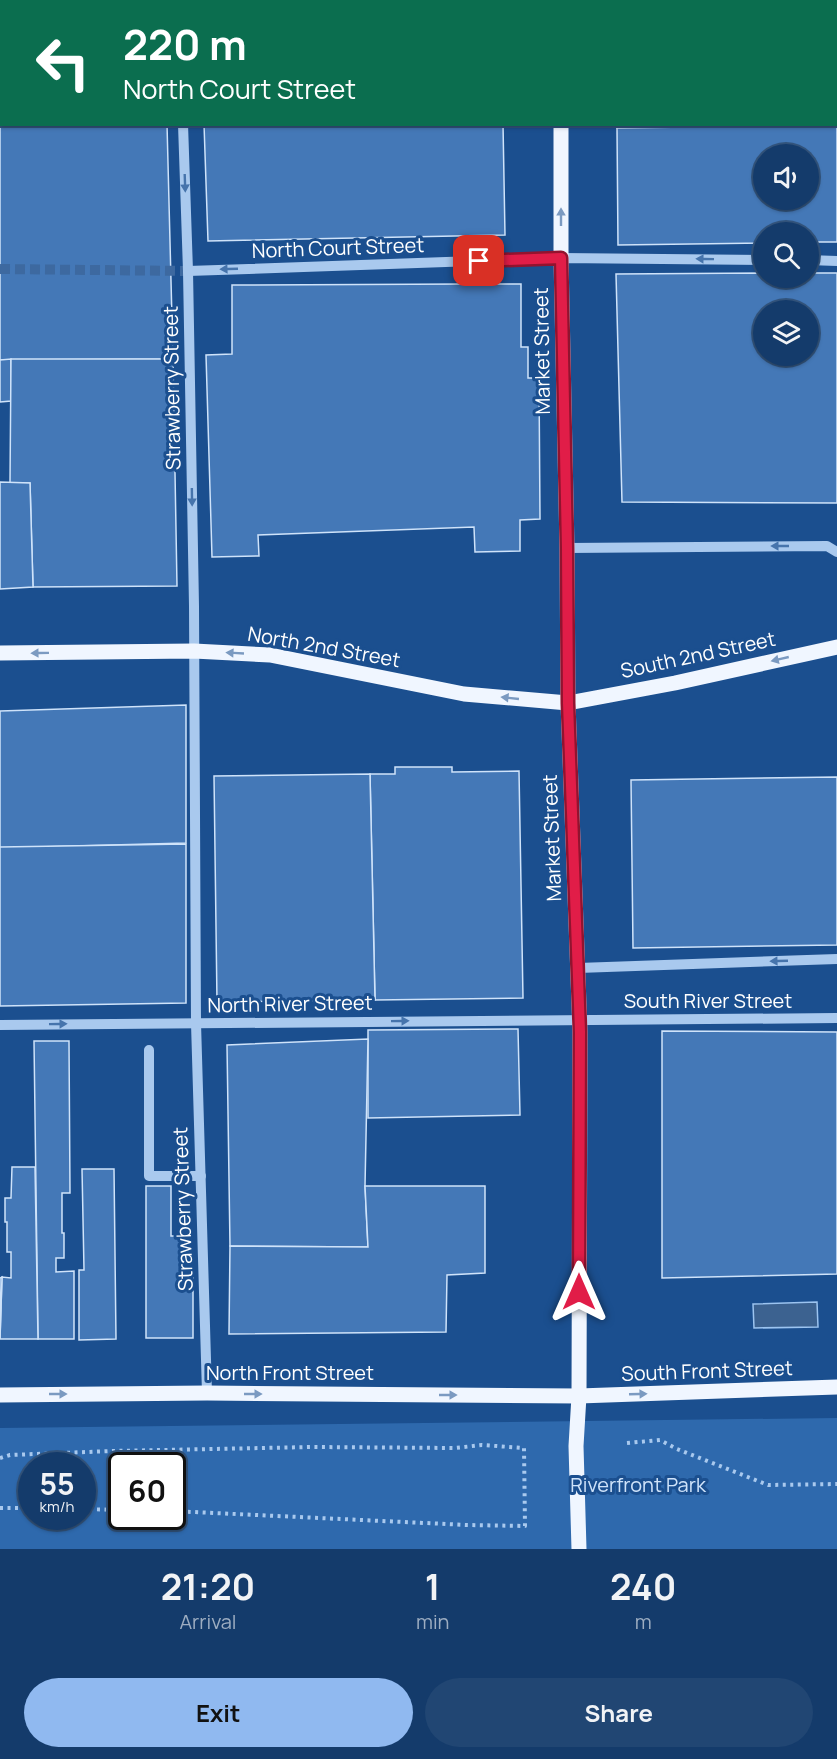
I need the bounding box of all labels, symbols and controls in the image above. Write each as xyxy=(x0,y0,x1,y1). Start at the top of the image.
text: 220 m xyxy=(123,15,247,73)
icon: left xyxy=(24,24,102,102)
text: North Court Street xyxy=(123,70,356,107)
map controls xyxy=(753,144,819,366)
button: sound xyxy=(753,144,819,210)
one-way arrow xyxy=(180,173,189,192)
one-way arrow xyxy=(556,207,566,226)
button: search xyxy=(753,222,819,288)
street label: North Court Street xyxy=(251,231,425,264)
pin xyxy=(453,235,504,286)
icon: arrive xyxy=(462,244,495,277)
one-way arrow xyxy=(696,255,715,264)
one-way arrow xyxy=(220,265,239,274)
street label: Market Street xyxy=(527,287,556,415)
button: layers xyxy=(753,300,819,366)
street label: Strawberry Street xyxy=(157,306,186,470)
one-way arrow xyxy=(187,488,197,507)
one-way arrow xyxy=(771,541,790,551)
street label: North 2nd Street xyxy=(246,620,402,673)
street label: South 2nd Street xyxy=(618,625,778,684)
one-way arrow xyxy=(31,648,50,658)
one-way arrow xyxy=(226,649,245,658)
one-way arrow xyxy=(770,655,789,664)
one-way arrow xyxy=(500,693,519,703)
street label: Market Street xyxy=(536,774,567,902)
one-way arrow xyxy=(769,956,788,965)
street label: South River Street xyxy=(624,987,792,1014)
street label: North River Street xyxy=(207,989,373,1018)
one-way arrow xyxy=(391,1016,410,1026)
one-way arrow xyxy=(49,1019,68,1029)
street label: Strawberry Street xyxy=(166,1126,199,1292)
position arrow xyxy=(547,1260,611,1324)
street label: South Front Street xyxy=(621,1354,793,1387)
street label: North Front Street xyxy=(206,1359,374,1386)
one-way arrow xyxy=(244,1389,263,1399)
one-way arrow xyxy=(49,1390,68,1399)
one-way arrow xyxy=(439,1390,458,1400)
one-way arrow xyxy=(628,1390,647,1399)
speed limit sign: 60 xyxy=(108,1452,186,1530)
text: 55 xyxy=(39,1463,75,1504)
park label: Riverfront Park xyxy=(570,1471,707,1498)
text: km/h xyxy=(40,1496,74,1517)
text: 21:20 xyxy=(161,1562,255,1611)
text: 1 xyxy=(425,1562,441,1611)
text: 240 xyxy=(610,1562,676,1611)
text: Arrival xyxy=(179,1608,237,1635)
text: min xyxy=(416,1608,449,1635)
text: m xyxy=(635,1608,652,1635)
button: Exit xyxy=(24,1678,413,1747)
button: Share xyxy=(425,1678,813,1747)

